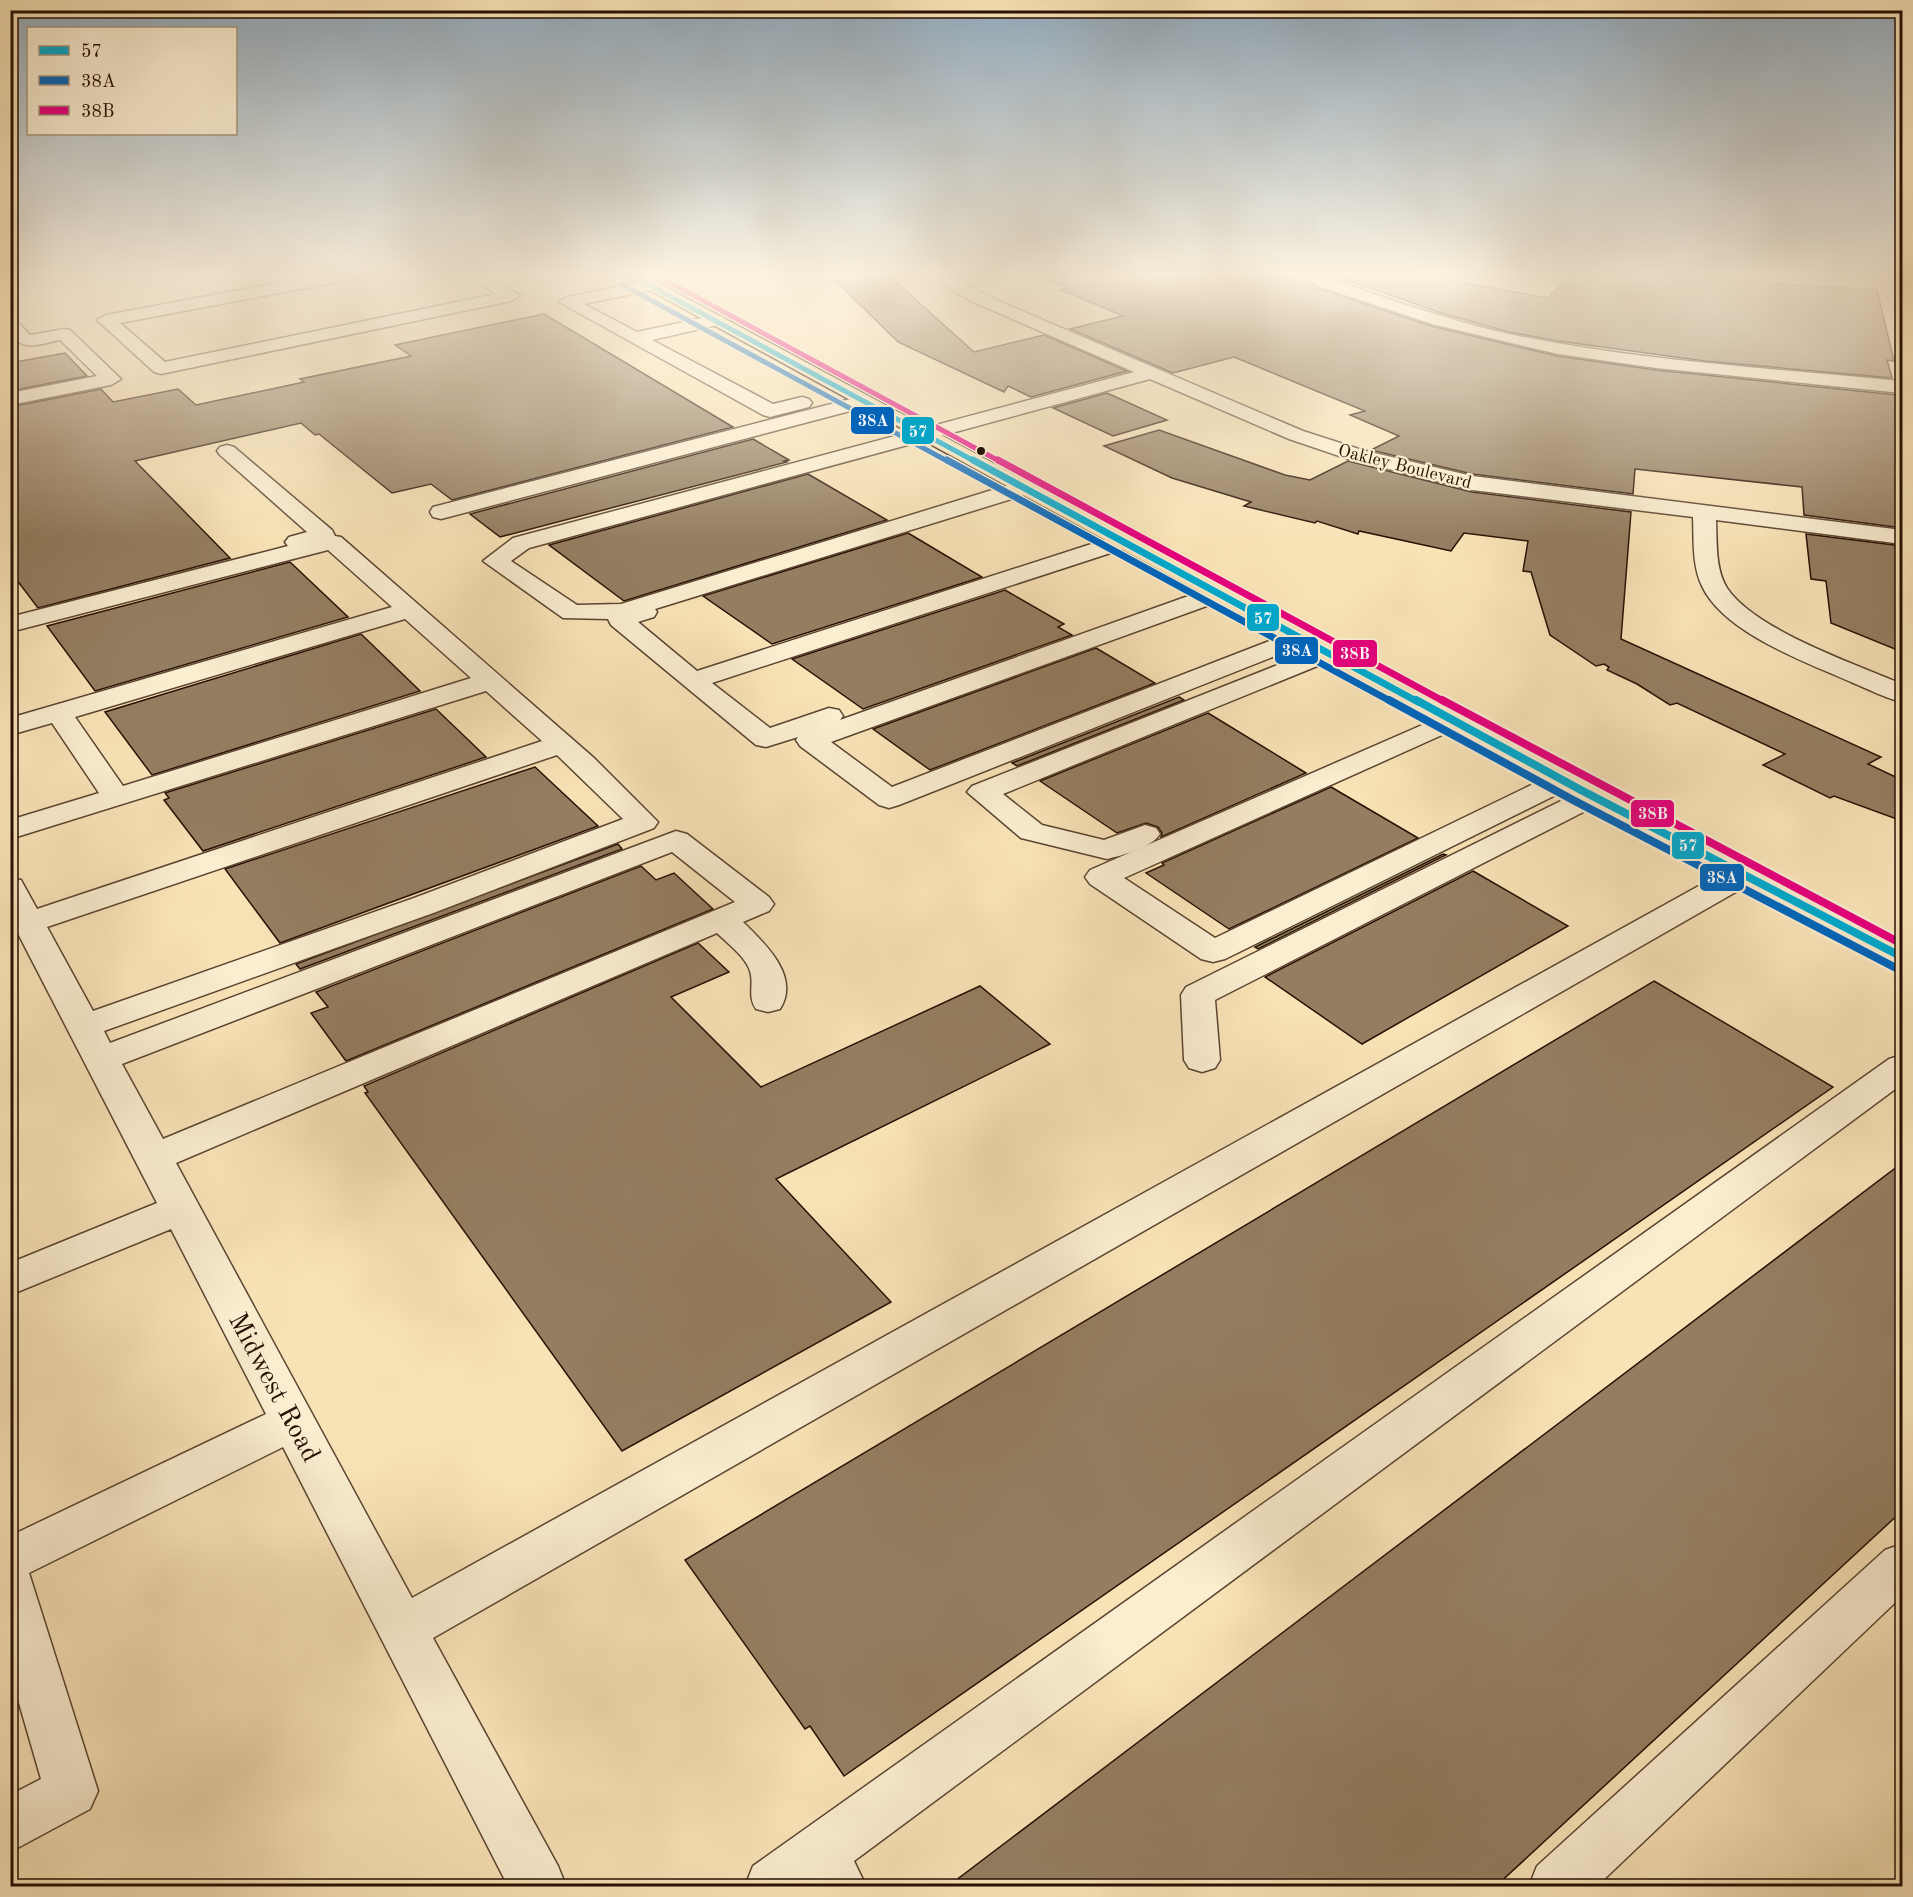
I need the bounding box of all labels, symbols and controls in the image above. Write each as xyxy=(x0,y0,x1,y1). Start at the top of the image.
legend xyxy=(27,27,237,135)
text: 57 xyxy=(81,43,102,61)
text: 38A xyxy=(81,73,116,91)
text: 38B xyxy=(81,103,114,121)
line badge: 38A xyxy=(850,406,895,435)
text: 38A xyxy=(858,414,888,430)
line badge: 57 xyxy=(901,416,935,445)
text: 57 xyxy=(909,425,927,441)
street label: Oakley Boulevard xyxy=(1336,442,1474,492)
unlabelled marker xyxy=(975,445,987,457)
line badge: 57 xyxy=(1246,603,1280,632)
text: 57 xyxy=(1254,612,1272,628)
line badge: 38A xyxy=(1274,636,1319,665)
line badge: 38B xyxy=(1332,639,1378,668)
text: 38A xyxy=(1282,644,1312,660)
text: 38B xyxy=(1340,647,1370,663)
line badge: 38B xyxy=(1630,799,1675,828)
text: 38B xyxy=(1638,807,1668,823)
line badge: 57 xyxy=(1671,831,1705,860)
text: 57 xyxy=(1679,839,1697,855)
line badge: 38A xyxy=(1699,863,1745,892)
text: 38A xyxy=(1707,871,1737,887)
street label: Midwest Road xyxy=(223,1309,324,1467)

